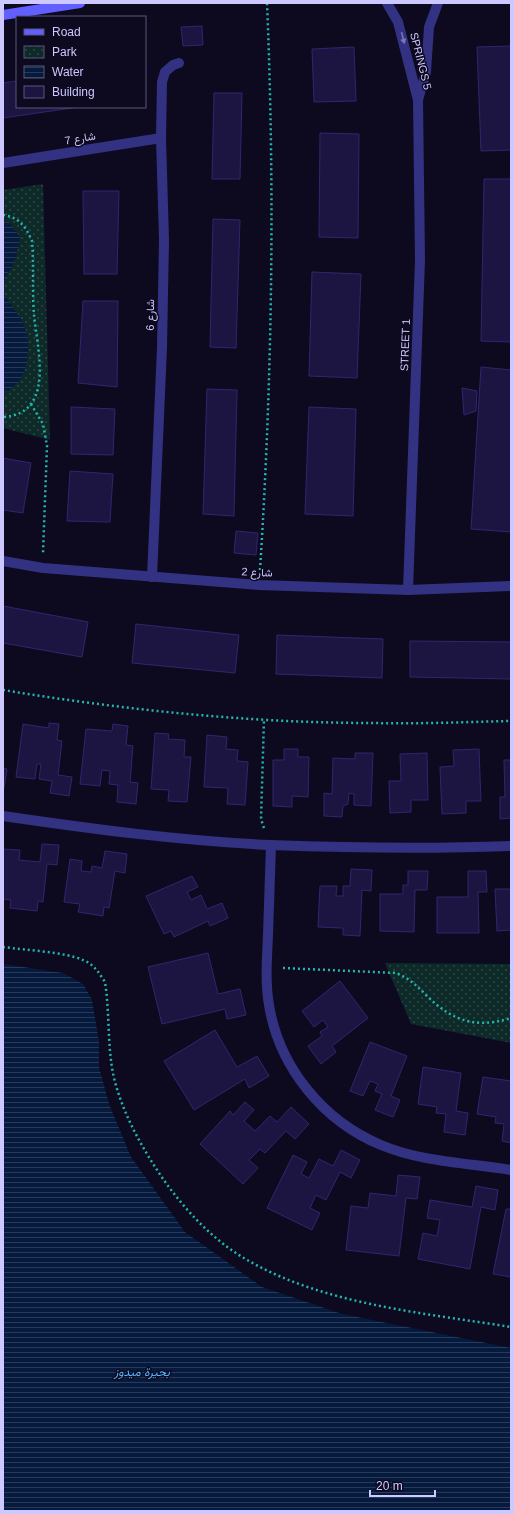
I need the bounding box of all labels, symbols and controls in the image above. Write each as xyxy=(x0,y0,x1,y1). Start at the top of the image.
legend xyxy=(16,16,146,108)
text: Road xyxy=(52,25,81,39)
street label: SPRINGS 5 xyxy=(408,31,434,91)
one-way arrow xyxy=(400,32,406,44)
text: Park xyxy=(52,45,78,59)
text: Water xyxy=(52,65,84,79)
text: Building xyxy=(52,85,95,99)
street label: شارع 7 xyxy=(64,130,97,148)
street label: شارع 6 xyxy=(144,299,158,331)
street label: STREET 1 xyxy=(398,319,412,371)
street label: شارع 2 xyxy=(241,565,273,581)
water label: بحيرة ميدوز xyxy=(113,1365,170,1380)
scale bar xyxy=(370,1472,435,1498)
text: 20 m xyxy=(376,1479,403,1493)

